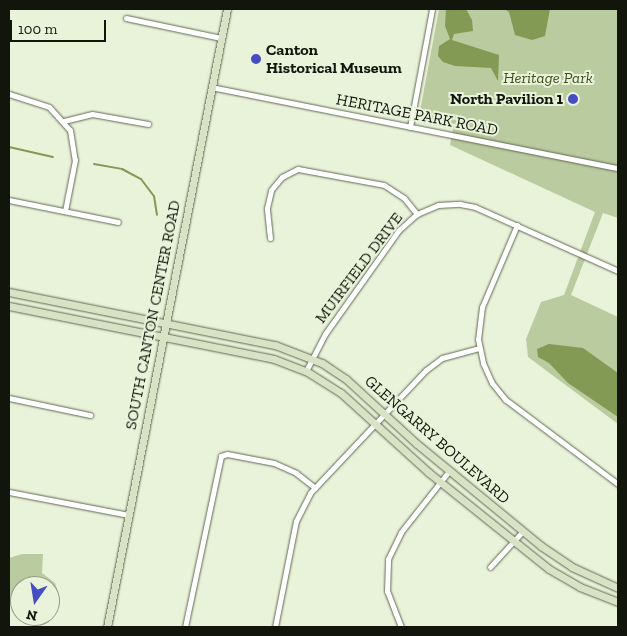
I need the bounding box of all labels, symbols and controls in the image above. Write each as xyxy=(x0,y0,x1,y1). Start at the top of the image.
scale bar xyxy=(12,10,109,42)
text: 100 m xyxy=(18,20,57,38)
place label: Canton Historical Museum xyxy=(266,40,402,78)
marker: Canton Historical Museum xyxy=(250,53,262,65)
park label: Heritage Park xyxy=(503,68,593,88)
place label: North Pavilion 1 xyxy=(450,89,563,109)
street label: HERITAGE PARK ROAD xyxy=(334,90,500,140)
marker: North Pavilion 1 xyxy=(567,93,579,105)
street label: SOUTH CANTON CENTER ROAD xyxy=(121,199,185,431)
street label: MUIRFIELD DRIVE xyxy=(311,209,407,327)
street label: GLENGARRY BOULEVARD xyxy=(360,372,514,508)
north arrow xyxy=(10,576,60,626)
text: N xyxy=(25,606,39,625)

